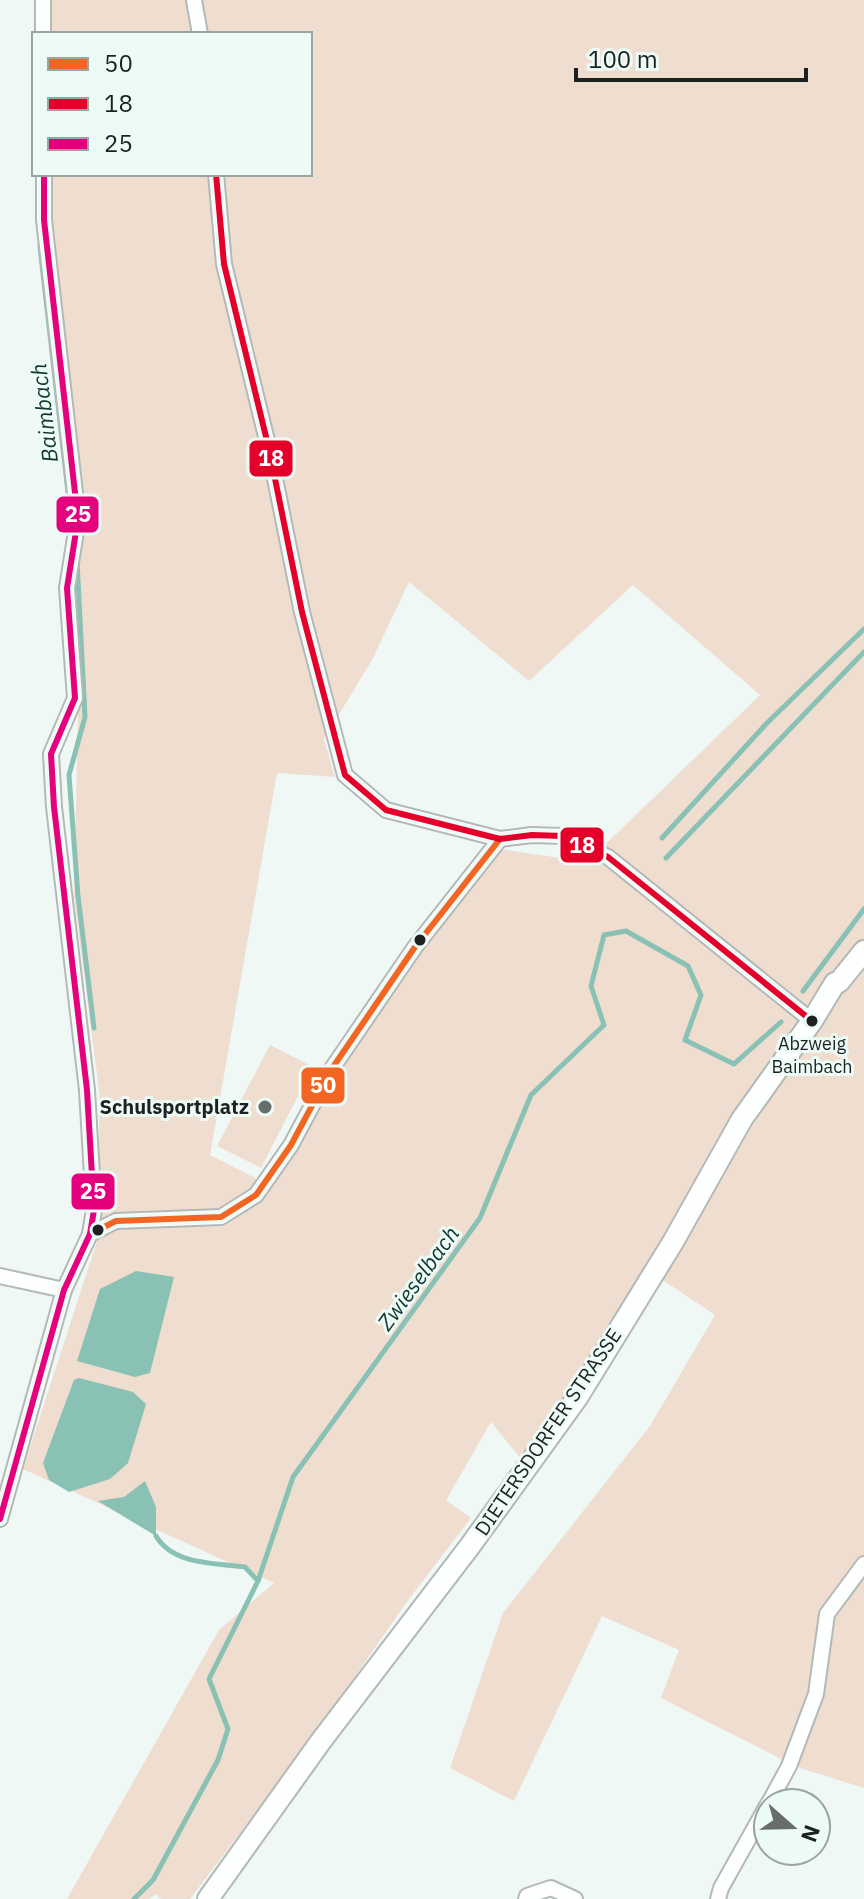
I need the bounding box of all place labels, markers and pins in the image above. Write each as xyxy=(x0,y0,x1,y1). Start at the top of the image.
unlabelled marker xyxy=(412,932,428,948)
marker: Abzweig Baimbach xyxy=(804,1013,820,1029)
place label: Abzweig Baimbach xyxy=(772,1032,852,1078)
place label: Schulsportplatz xyxy=(99,1093,249,1120)
marker: Schulsportplatz xyxy=(256,1098,274,1116)
unlabelled marker xyxy=(90,1222,106,1238)

